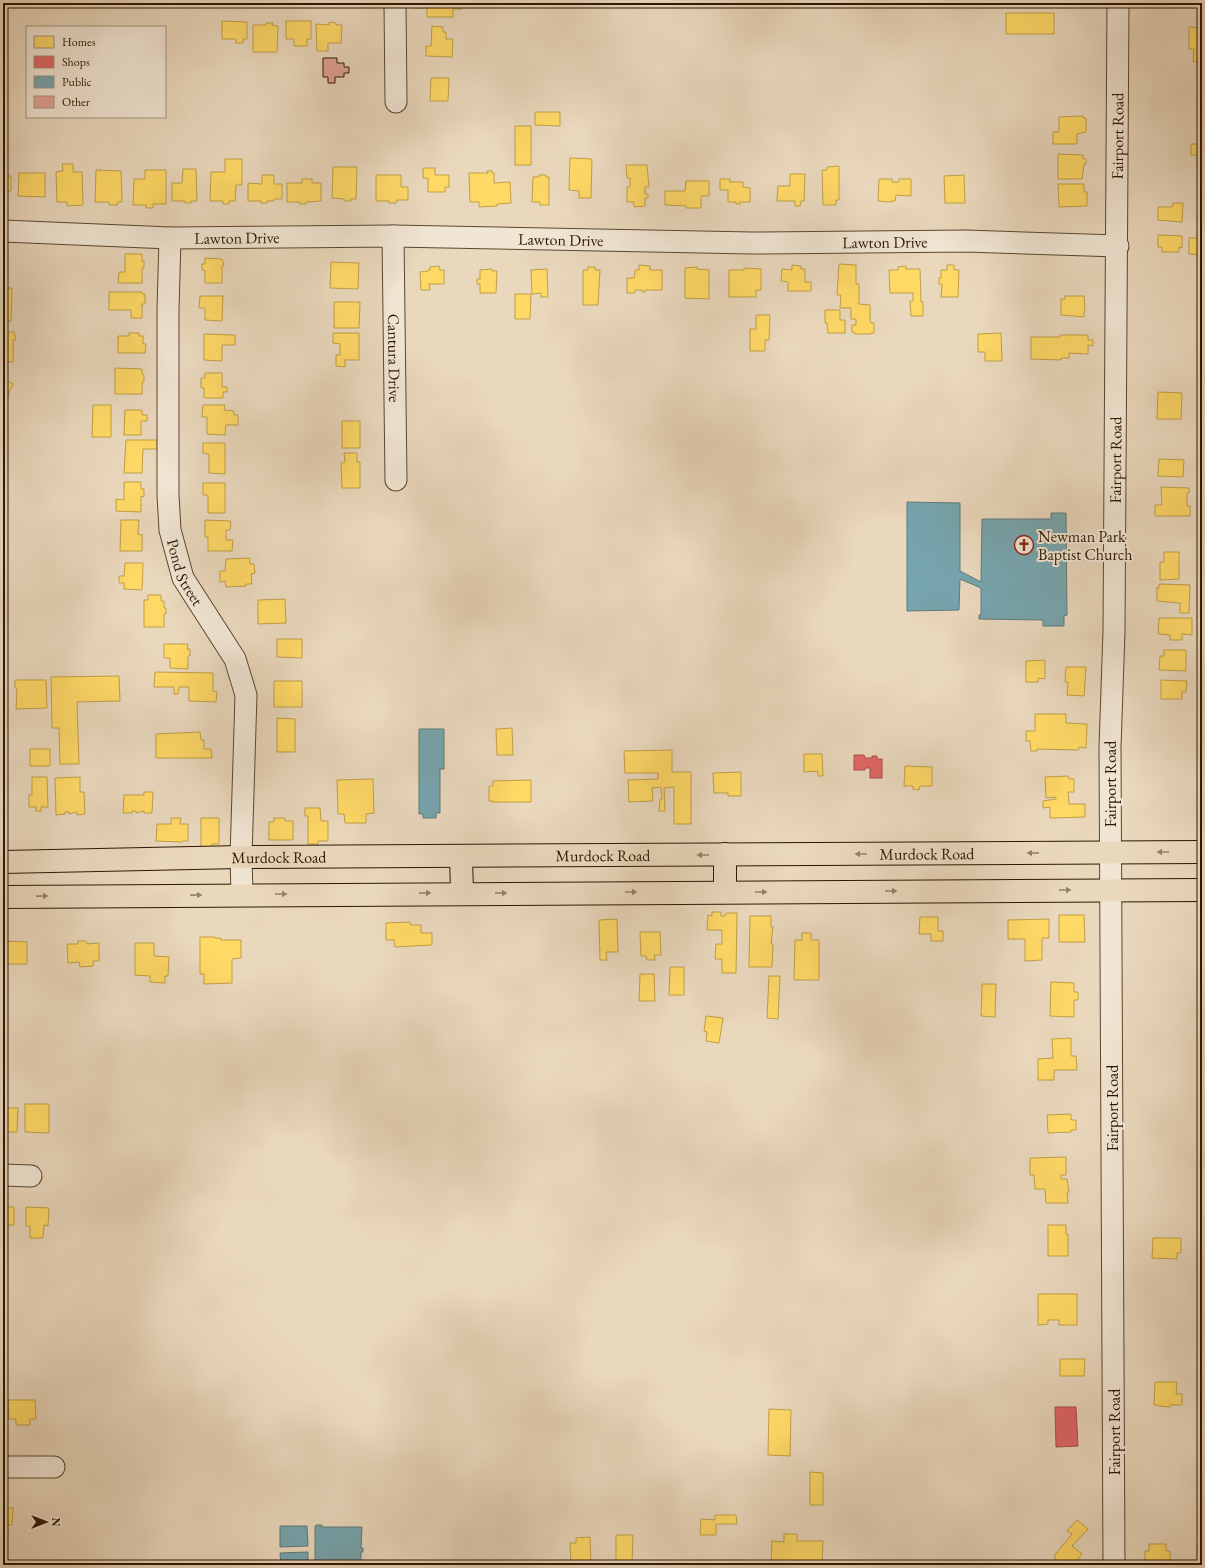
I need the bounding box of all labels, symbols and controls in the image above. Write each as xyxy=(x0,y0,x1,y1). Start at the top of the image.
legend xyxy=(26,26,166,118)
text: Homes xyxy=(62,34,96,50)
text: Shops xyxy=(62,54,90,70)
text: Public xyxy=(62,74,92,90)
street label: Fairport Road xyxy=(1107,92,1128,180)
text: Other xyxy=(62,94,90,110)
street label: Lawton Drive xyxy=(194,227,280,249)
street label: Lawton Drive xyxy=(518,228,604,251)
street label: Lawton Drive xyxy=(842,231,927,253)
street label: Cantura Drive xyxy=(383,313,405,403)
street label: Fairport Road xyxy=(1105,416,1126,504)
place label: Newman Park Baptist Church xyxy=(1038,526,1133,565)
church icon: Newman Park Baptist Church xyxy=(1013,534,1035,556)
street label: Pond Street xyxy=(162,536,208,610)
street label: Fairport Road xyxy=(1100,740,1121,827)
street label: Murdock Road xyxy=(879,843,975,865)
street label: Murdock Road xyxy=(555,845,651,866)
street label: Murdock Road xyxy=(231,847,327,868)
one-way arrow xyxy=(1156,849,1169,855)
one-way arrow xyxy=(1026,850,1039,856)
one-way arrow xyxy=(697,851,709,858)
one-way arrow xyxy=(854,851,867,857)
one-way arrow xyxy=(1059,887,1072,893)
one-way arrow xyxy=(885,888,898,894)
one-way arrow xyxy=(625,889,638,895)
one-way arrow xyxy=(755,889,768,895)
one-way arrow xyxy=(419,890,432,896)
one-way arrow xyxy=(495,890,508,896)
one-way arrow xyxy=(275,891,288,897)
one-way arrow xyxy=(190,892,203,898)
one-way arrow xyxy=(36,893,48,900)
street label: Fairport Road xyxy=(1102,1064,1123,1151)
street label: Fairport Road xyxy=(1104,1388,1125,1475)
north arrow xyxy=(26,1502,66,1542)
text: N xyxy=(49,1518,63,1527)

